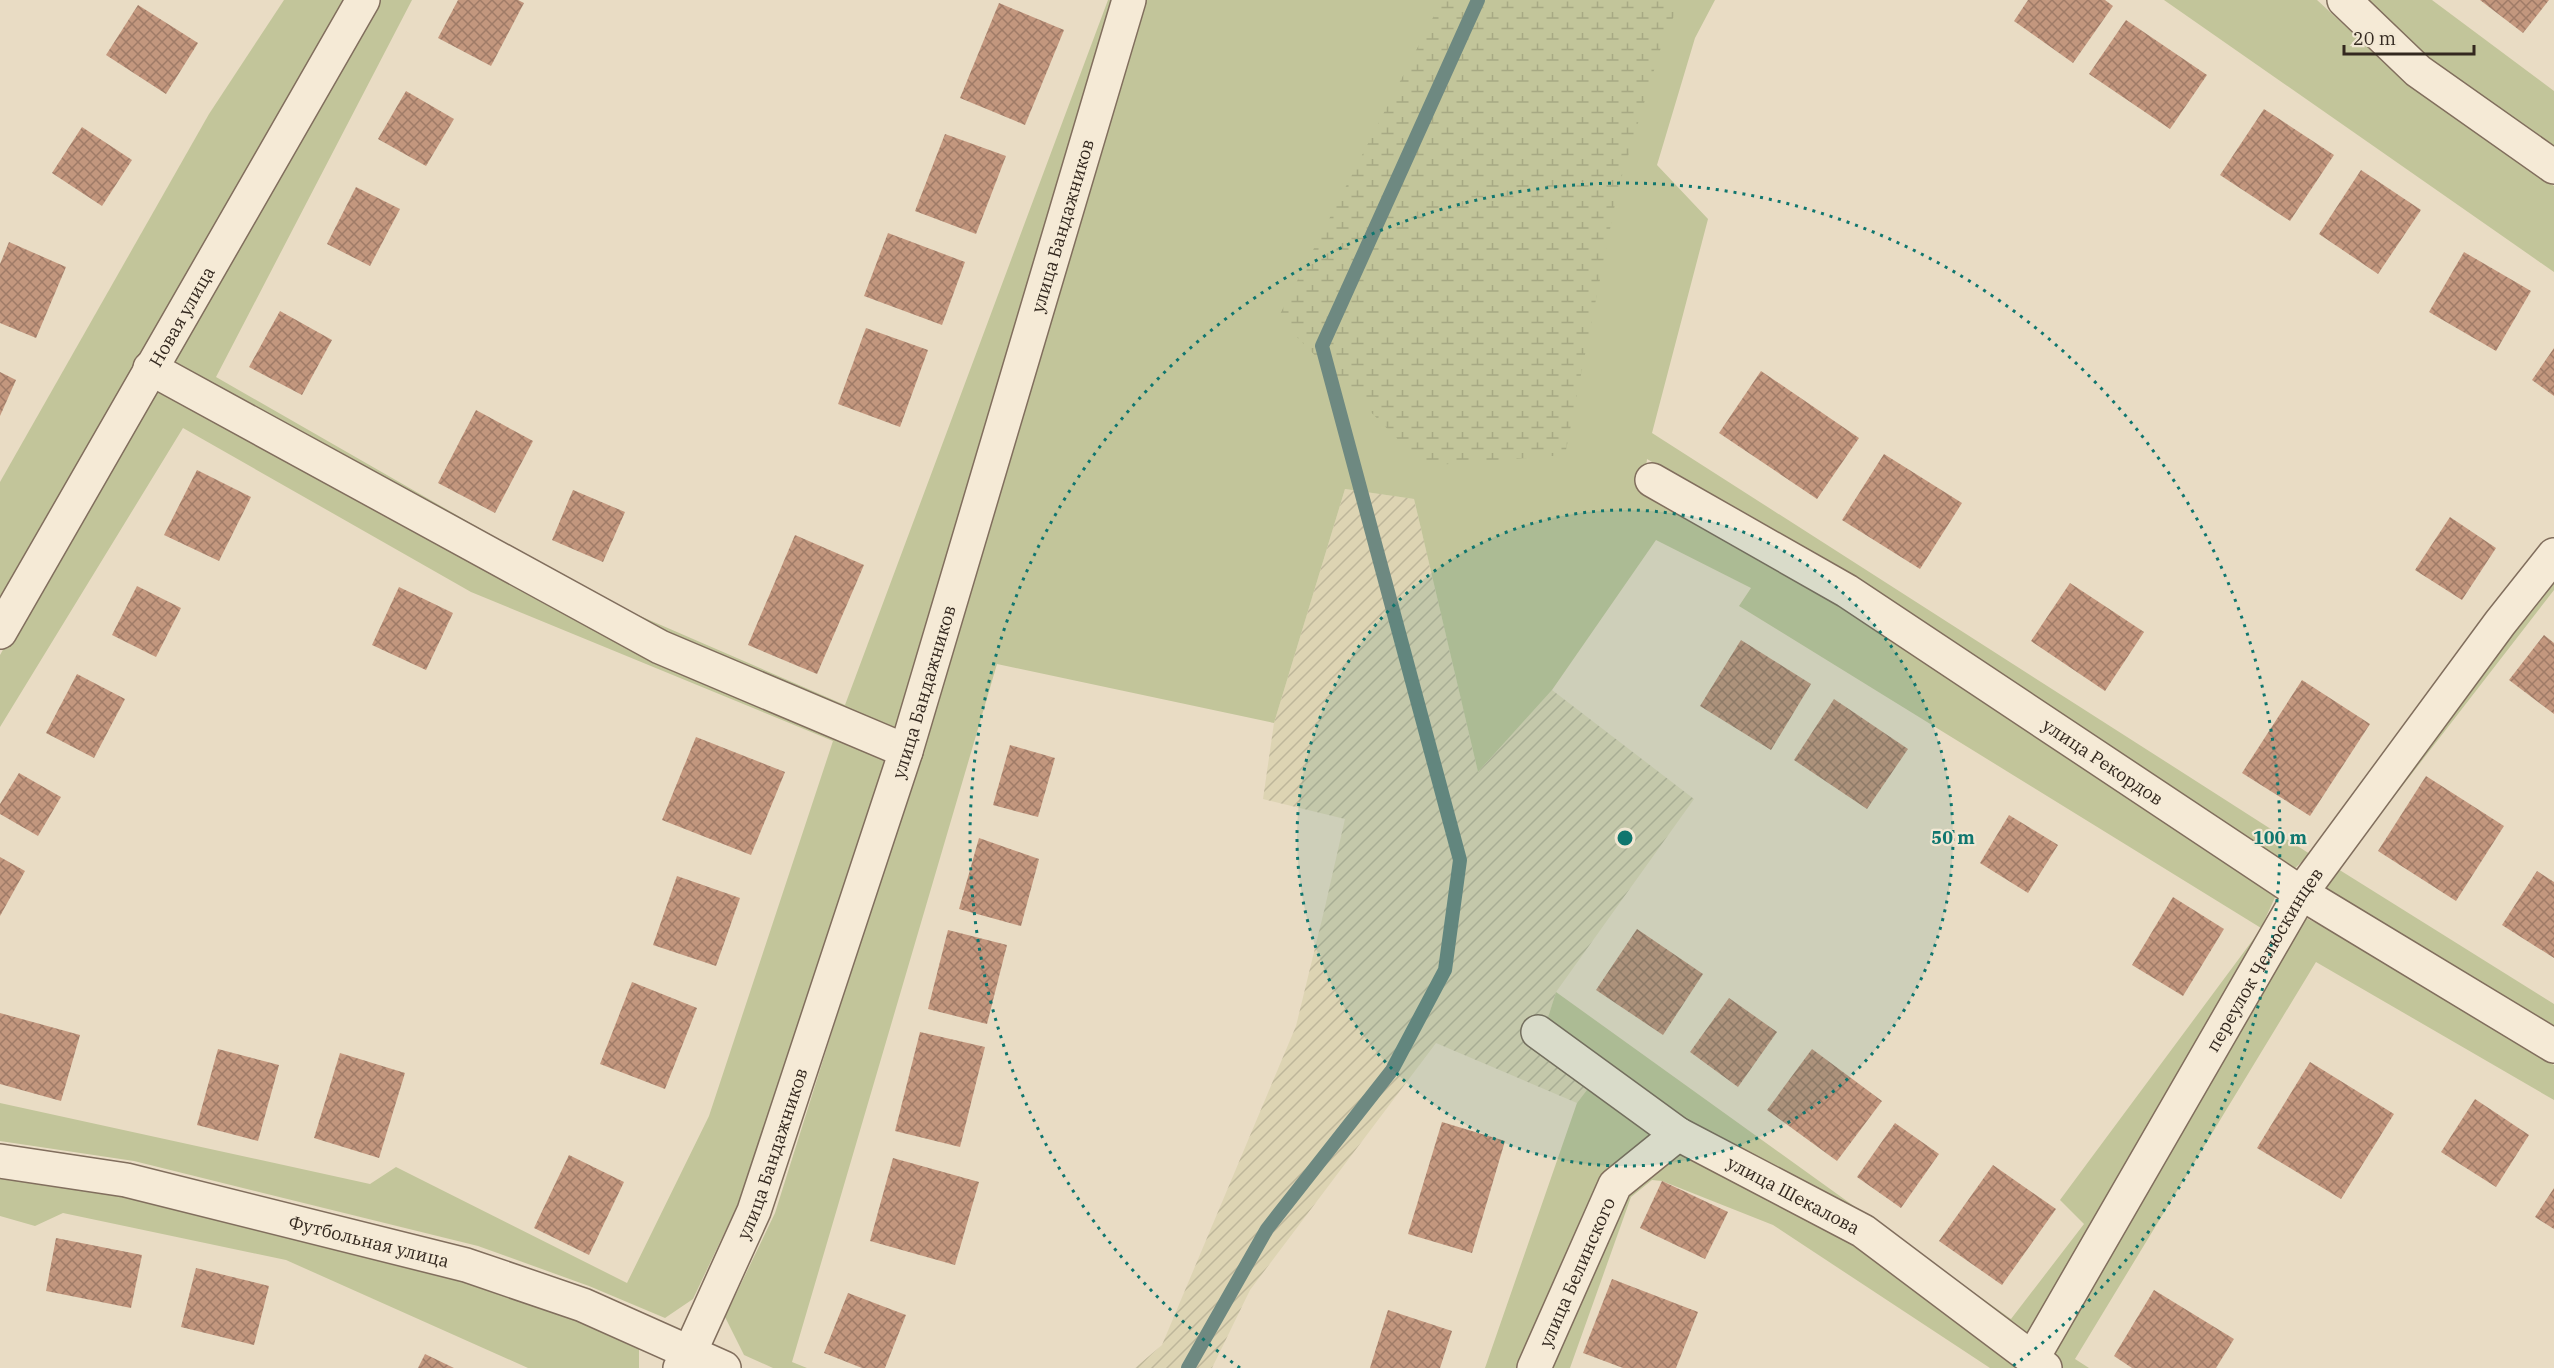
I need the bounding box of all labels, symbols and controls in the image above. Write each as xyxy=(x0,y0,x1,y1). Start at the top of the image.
scale bar xyxy=(2344,18,2474,56)
text: 20 m xyxy=(2353,27,2396,50)
street label: улица Бандажников xyxy=(1025,136,1099,315)
street label: Новая улица xyxy=(143,262,219,371)
street label: улица Бандажников xyxy=(886,602,960,781)
street label: улица Рекордов xyxy=(2038,713,2168,810)
text: 50 m xyxy=(1931,826,1975,849)
text: 100 m xyxy=(2253,826,2308,849)
centre of rings xyxy=(1615,828,1635,848)
street label: переулок Челюскинцев xyxy=(2200,863,2328,1056)
street label: улица Бандажников xyxy=(731,1065,812,1243)
street label: улица Шекалова xyxy=(1724,1150,1864,1239)
street label: улица Белинского xyxy=(1533,1193,1620,1351)
street label: Футбольная улица xyxy=(286,1210,452,1272)

